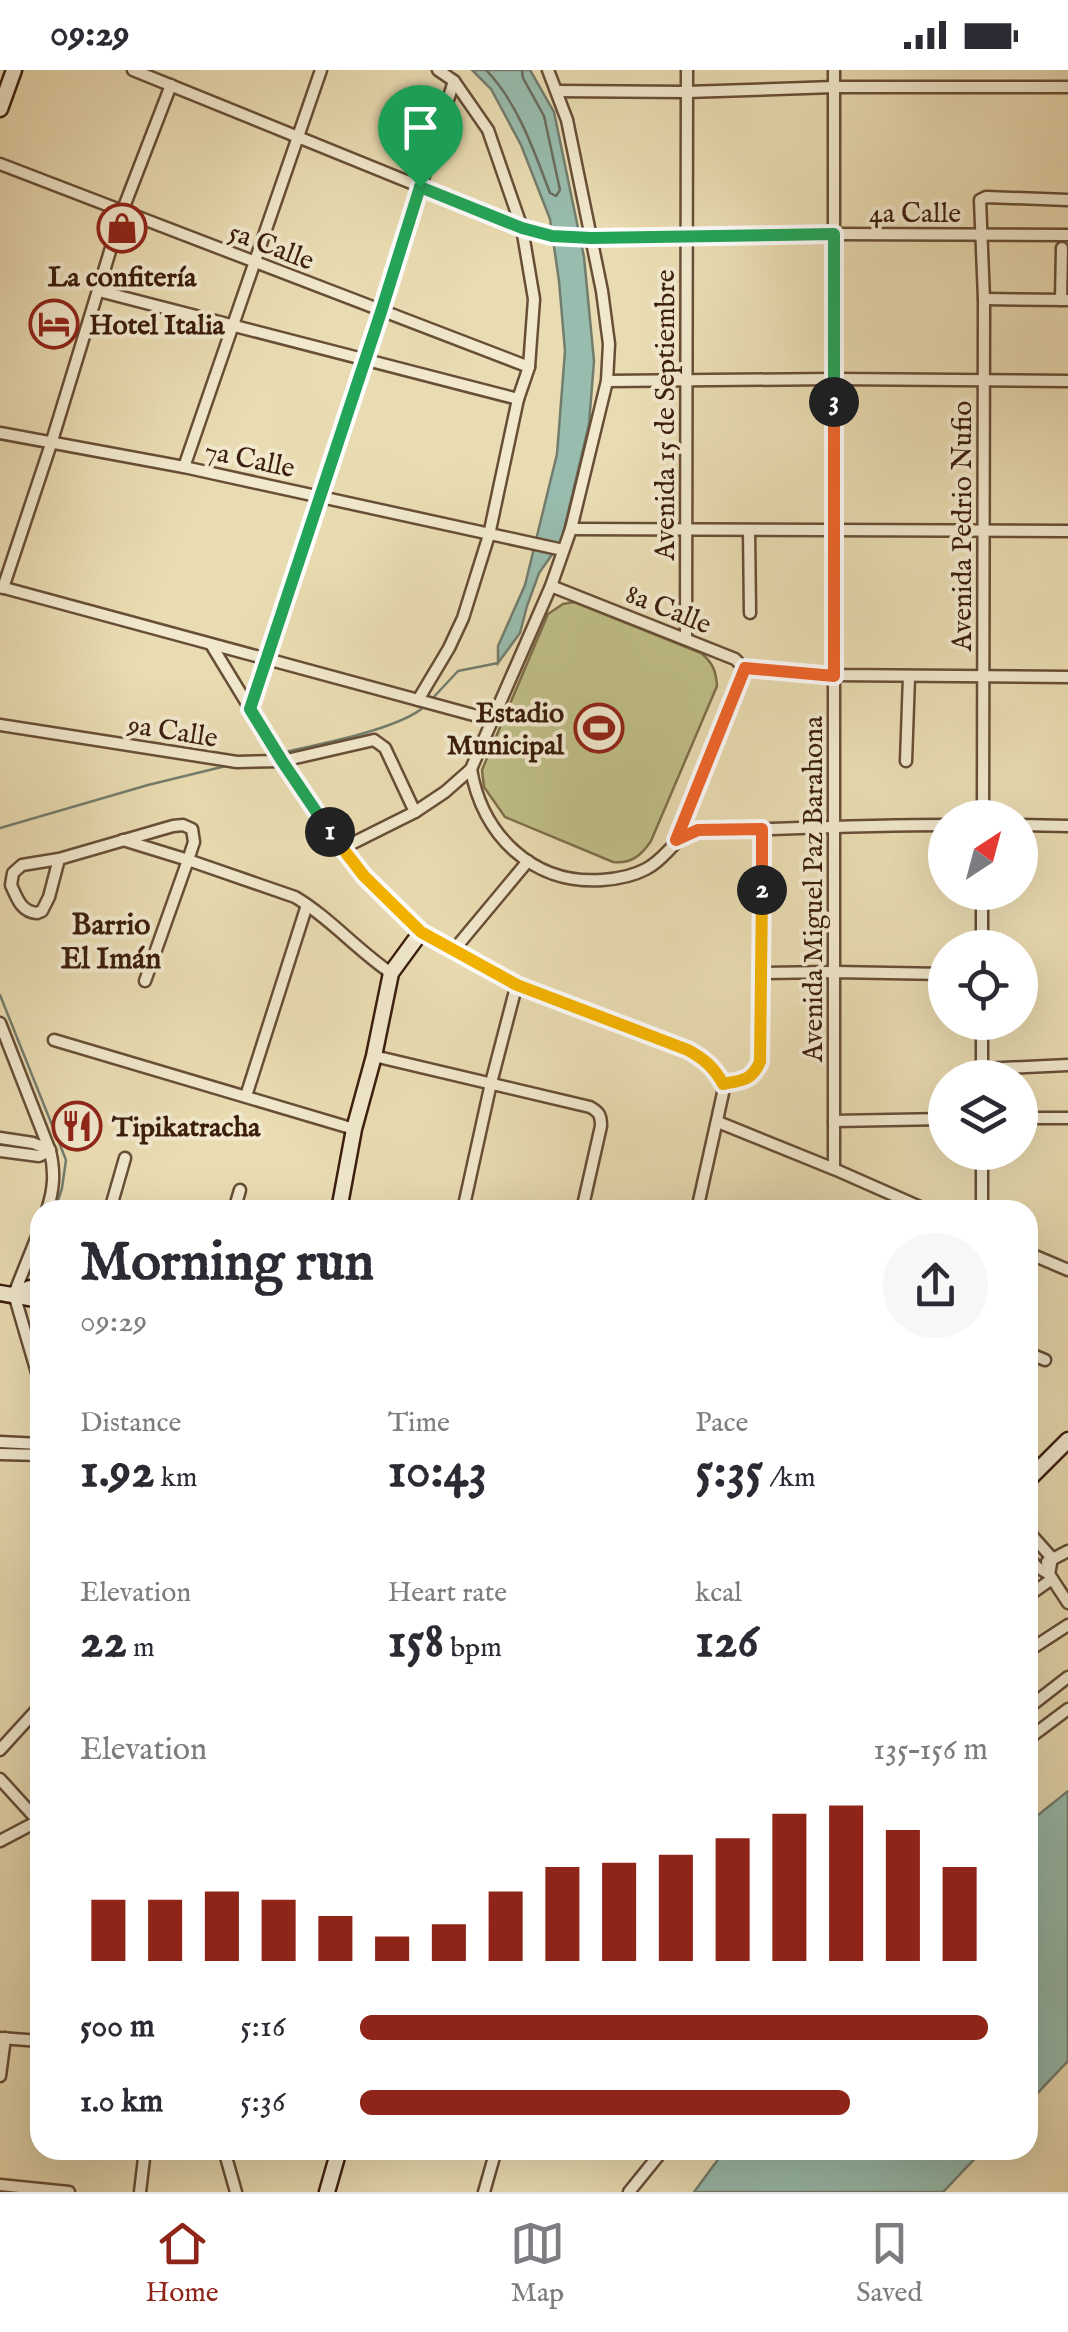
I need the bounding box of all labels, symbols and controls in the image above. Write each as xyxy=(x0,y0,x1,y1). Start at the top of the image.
text: 09:29 xyxy=(50,11,130,59)
pin xyxy=(378,85,463,188)
icon: arrive xyxy=(393,100,448,155)
street label: 4a Calle xyxy=(869,197,961,232)
shop icon: La confitería xyxy=(96,202,148,254)
street label: 5a Calle xyxy=(224,215,319,280)
place label: La confitería xyxy=(48,261,197,296)
street label: Avenida 15 de Septiembre xyxy=(649,269,684,562)
hotel icon: Hotel Italia xyxy=(28,298,80,350)
place label: Hotel Italia xyxy=(89,309,226,344)
pin: 3 xyxy=(809,377,859,427)
text: 3 xyxy=(829,384,839,419)
street label: Avenida Pedrio Nufio xyxy=(946,401,981,652)
street label: 7a Calle xyxy=(201,434,298,487)
street label: 8a Calle xyxy=(620,577,716,643)
place label: Estadio Municipal xyxy=(447,697,565,764)
sports icon: Estadio Municipal xyxy=(573,702,625,754)
street label: 9a Calle xyxy=(124,708,220,757)
street label: Avenida Miguel Paz Barahona xyxy=(797,715,832,1063)
north arrow xyxy=(928,800,1038,910)
map controls xyxy=(928,800,1038,1170)
pin: 1 xyxy=(305,807,355,857)
text: 1 xyxy=(325,814,335,849)
pin: 2 xyxy=(737,865,787,915)
text: 2 xyxy=(755,872,769,907)
district label: Barrio El Imán xyxy=(61,907,161,979)
button: locate xyxy=(928,930,1038,1040)
button: layers xyxy=(928,1060,1038,1170)
restaurant icon: Tipikatracha xyxy=(51,1100,103,1152)
place label: Tipikatracha xyxy=(111,1111,261,1146)
text: Morning run xyxy=(80,1229,374,1299)
button: share xyxy=(883,1233,988,1338)
text: 09:29 xyxy=(80,1302,147,1343)
text: Distance xyxy=(80,1406,181,1441)
text: Time xyxy=(388,1406,450,1441)
text: Pace xyxy=(695,1406,748,1441)
text: 1.92 xyxy=(80,1441,155,1504)
text: 10:43 xyxy=(388,1441,487,1504)
text: 5:35 xyxy=(695,1441,763,1504)
text: km xyxy=(155,1461,197,1496)
text: /km xyxy=(763,1461,816,1496)
text: Elevation xyxy=(80,1576,191,1611)
text: Heart rate xyxy=(388,1576,507,1611)
text: kcal xyxy=(695,1576,742,1611)
text: 22 xyxy=(80,1611,127,1674)
text: 158 xyxy=(388,1611,444,1674)
text: 126 xyxy=(695,1611,759,1674)
text: m xyxy=(127,1631,155,1666)
text: bpm xyxy=(444,1631,502,1666)
text: Elevation xyxy=(80,1730,207,1771)
text: 135–156 m xyxy=(873,1730,988,1771)
text: 500 m xyxy=(80,2007,155,2048)
text: 5:16 xyxy=(240,2007,285,2048)
text: 1.0 km xyxy=(80,2082,163,2123)
text: 5:36 xyxy=(240,2082,285,2123)
tab: Home xyxy=(146,2216,219,2311)
tab: Map xyxy=(510,2216,565,2311)
tab: Saved xyxy=(856,2216,922,2311)

